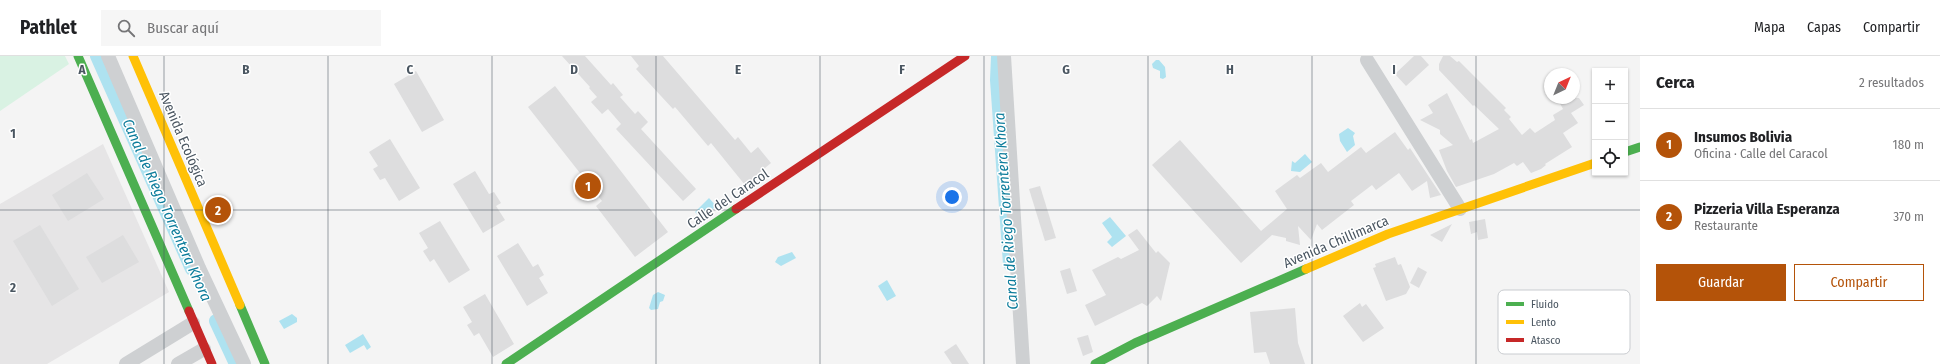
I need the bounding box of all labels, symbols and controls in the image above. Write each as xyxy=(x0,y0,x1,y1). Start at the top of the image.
search box xyxy=(101,10,381,46)
text: Pathlet xyxy=(20,16,77,39)
icon: search xyxy=(115,17,137,39)
text: Buscar aquí xyxy=(147,19,219,37)
text: Mapa xyxy=(1754,19,1785,36)
text: Capas xyxy=(1807,19,1841,36)
text: Compartir xyxy=(1863,19,1920,36)
text: A xyxy=(77,62,86,77)
text: B xyxy=(242,62,250,77)
text: C xyxy=(407,62,414,77)
text: D xyxy=(570,62,578,77)
text: E xyxy=(735,62,741,77)
text: F xyxy=(899,62,905,77)
text: G xyxy=(1062,62,1070,77)
text: H xyxy=(1226,62,1234,77)
text: I xyxy=(1392,62,1396,77)
north arrow xyxy=(1544,68,1580,104)
map controls xyxy=(1592,68,1628,176)
button: + xyxy=(1592,68,1628,104)
text: Cerca xyxy=(1656,72,1695,93)
text: 2 resultados xyxy=(1859,75,1924,90)
street label: Avenida Ecológica xyxy=(155,89,211,189)
button: − xyxy=(1592,104,1628,140)
water label: Canal de Riego Torrentera Khora xyxy=(990,112,1022,310)
water label: Canal de Riego Torrentera Khora xyxy=(119,116,215,304)
text: 1 xyxy=(10,126,16,141)
text: Insumos Bolivia xyxy=(1694,128,1792,146)
text: 1 xyxy=(1666,137,1672,152)
text: 180 m xyxy=(1893,137,1924,152)
button: locate xyxy=(1592,140,1628,176)
text: Oficina · Calle del Caracol xyxy=(1694,146,1828,161)
street label: Calle del Caracol xyxy=(684,165,772,232)
pin: 1 xyxy=(575,171,601,201)
your location xyxy=(942,187,962,207)
pin: 2 xyxy=(205,195,231,225)
text: Pizzeria Villa Esperanza xyxy=(1694,200,1840,218)
text: 2 xyxy=(1666,209,1672,224)
text: 370 m xyxy=(1893,209,1924,224)
street label: Avenida Chillimarca xyxy=(1281,212,1391,272)
text: Restaurante xyxy=(1694,218,1758,233)
button: Guardar xyxy=(1656,264,1786,301)
button: Compartir xyxy=(1794,264,1924,301)
text: 2 xyxy=(9,280,16,295)
legend xyxy=(1498,290,1630,354)
text: Fluido xyxy=(1531,298,1559,311)
text: Lento xyxy=(1531,316,1556,329)
text: Atasco xyxy=(1531,334,1561,347)

